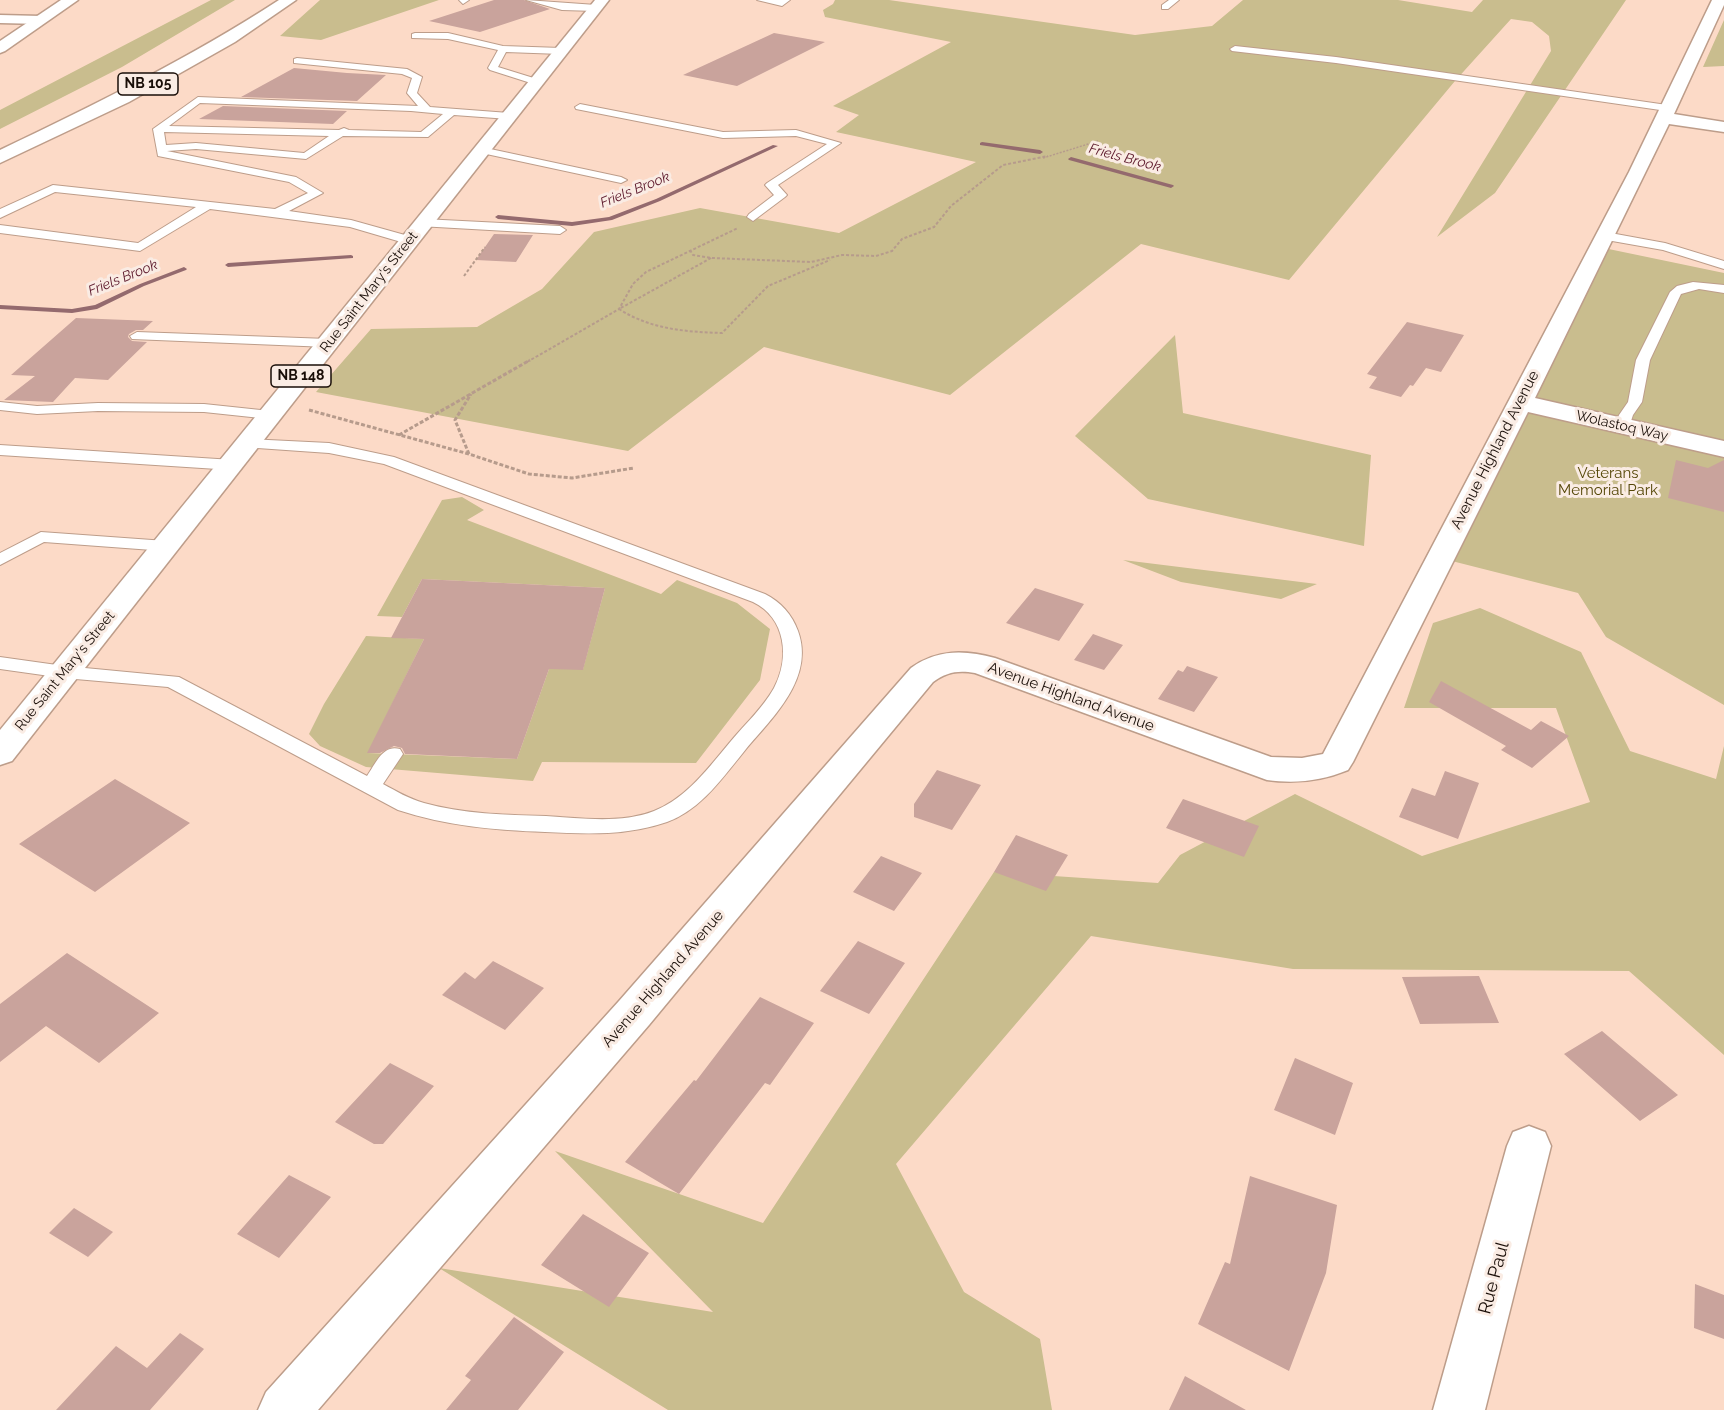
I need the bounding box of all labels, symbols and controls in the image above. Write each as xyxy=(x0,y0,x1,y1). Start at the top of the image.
road number: NB 105 xyxy=(118,73,178,95)
water label: Friels Brook xyxy=(1087,140,1163,176)
water label: Friels Brook xyxy=(598,168,672,212)
street label: Rue Saint Mary's Street xyxy=(317,228,421,356)
water label: Friels Brook xyxy=(86,256,160,300)
road number: NB 148 xyxy=(271,365,331,387)
street label: Avenue Highland Avenue xyxy=(1447,368,1543,532)
street label: Wolastoq Way xyxy=(1574,407,1670,445)
park label: Veterans Memorial Park xyxy=(1558,464,1658,499)
street label: Rue Saint Mary's Street xyxy=(12,608,118,734)
street label: Avenue Highland Avenue xyxy=(985,659,1157,735)
street label: Avenue Highland Avenue xyxy=(599,907,727,1051)
street label: Rue Paul xyxy=(1474,1239,1514,1317)

